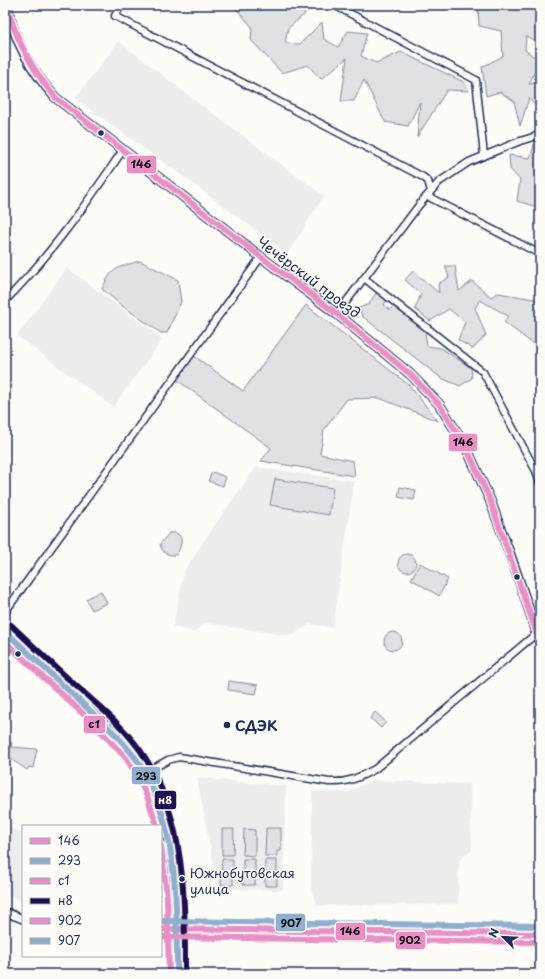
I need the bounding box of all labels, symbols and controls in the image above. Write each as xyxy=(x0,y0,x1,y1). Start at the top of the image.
unlabelled marker xyxy=(96,128,106,138)
line badge: 146 xyxy=(126,155,157,174)
text: 146 xyxy=(131,155,152,172)
street label: Чечёрский проезд xyxy=(253,231,365,323)
line badge: 146 xyxy=(448,433,478,452)
text: 146 xyxy=(453,433,474,450)
unlabelled marker xyxy=(512,572,522,582)
unlabelled marker xyxy=(13,649,23,659)
line badge: с1 xyxy=(83,715,106,734)
text: с1 xyxy=(88,715,100,732)
place label: СДЭК xyxy=(235,715,278,736)
marker: СДЭК xyxy=(222,720,232,730)
line badge: 293 xyxy=(131,766,161,785)
text: 293 xyxy=(135,767,157,784)
line badge: н8 xyxy=(154,790,177,810)
text: н8 xyxy=(158,791,172,808)
legend xyxy=(22,825,162,957)
text: 146 xyxy=(58,831,80,849)
text: 293 xyxy=(58,851,81,869)
place label: Южнобутовская улица xyxy=(190,863,295,898)
text: с1 xyxy=(58,871,70,889)
marker: Южнобутовская улица xyxy=(177,874,187,884)
text: н8 xyxy=(58,891,73,909)
text: 902 xyxy=(58,911,82,929)
line badge: 907 xyxy=(275,913,306,932)
text: 907 xyxy=(281,914,302,931)
north arrow xyxy=(483,917,523,957)
line badge: 146 xyxy=(335,922,366,941)
text: 146 xyxy=(340,922,361,939)
text: N xyxy=(484,925,503,940)
text: 907 xyxy=(58,931,80,949)
line badge: 902 xyxy=(395,931,426,950)
text: 902 xyxy=(399,931,421,948)

